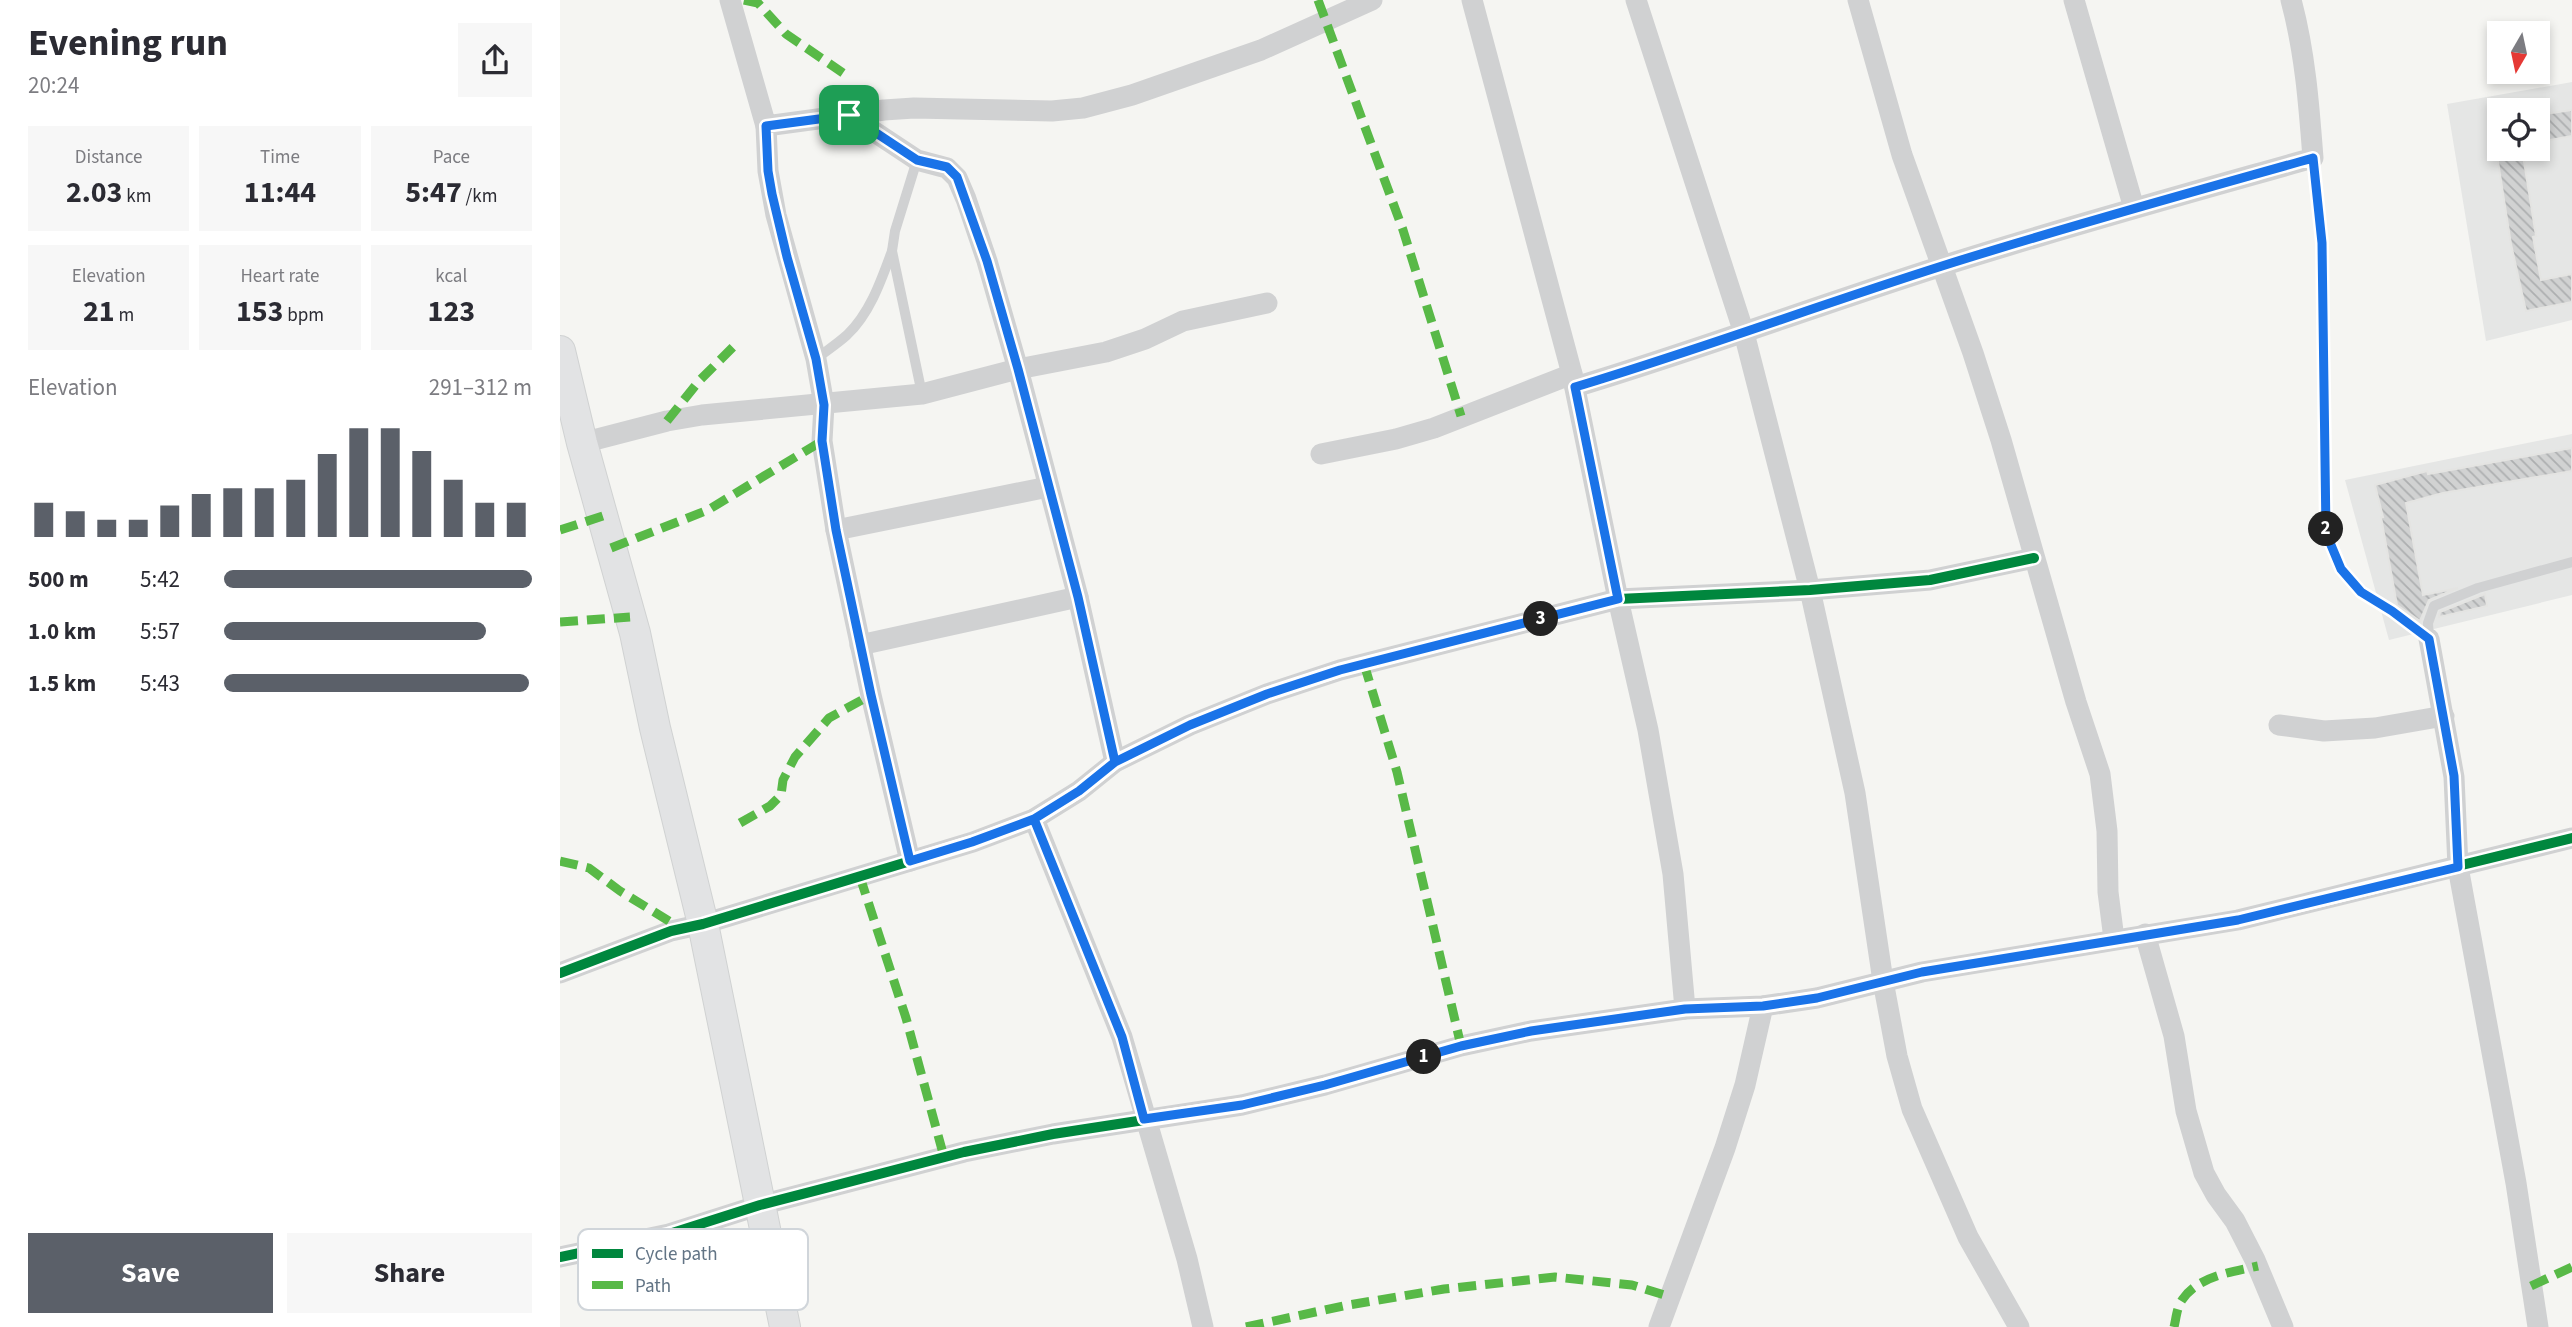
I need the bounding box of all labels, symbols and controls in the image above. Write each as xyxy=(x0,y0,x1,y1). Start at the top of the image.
text: Evening run xyxy=(28,16,228,70)
north arrow xyxy=(2487,21,2550,84)
map controls xyxy=(2487,21,2550,161)
button: share xyxy=(458,23,532,97)
text: 20:24 xyxy=(28,69,79,102)
pin xyxy=(819,85,879,145)
icon: arrive xyxy=(830,96,868,134)
button: locate xyxy=(2487,98,2550,161)
text: Distance xyxy=(75,144,142,171)
text: Time xyxy=(260,144,300,171)
text: Pace xyxy=(433,144,470,171)
text: 2.03 xyxy=(66,171,122,214)
text: 11:44 xyxy=(244,171,316,214)
text: 5:47 xyxy=(405,171,462,214)
text: km xyxy=(122,183,151,210)
text: /km xyxy=(462,183,497,210)
text: Elevation xyxy=(72,263,146,290)
text: Heart rate xyxy=(240,263,319,290)
text: kcal xyxy=(435,263,467,290)
text: 21 xyxy=(83,290,115,333)
text: 153 xyxy=(236,290,283,333)
text: 123 xyxy=(428,290,475,333)
text: m xyxy=(115,302,134,329)
text: bpm xyxy=(283,302,324,329)
text: Elevation xyxy=(28,371,118,404)
text: 291–312 m xyxy=(429,371,532,404)
pin: 2 xyxy=(2308,512,2344,546)
text: 2 xyxy=(2320,515,2331,542)
text: 500 m xyxy=(28,563,89,596)
text: 5:42 xyxy=(140,563,180,596)
pin: 3 xyxy=(1524,602,1558,636)
text: 3 xyxy=(1535,605,1546,632)
text: 1.0 km xyxy=(28,615,96,648)
text: 5:57 xyxy=(140,615,180,648)
text: 1.5 km xyxy=(28,667,96,700)
text: 5:43 xyxy=(140,667,180,700)
pin: 1 xyxy=(1406,1040,1442,1074)
text: 1 xyxy=(1418,1043,1429,1070)
legend xyxy=(578,1229,808,1310)
button: Save xyxy=(28,1233,273,1313)
button: Share xyxy=(287,1233,532,1313)
text: Cycle path xyxy=(635,1241,717,1268)
text: Path xyxy=(635,1273,671,1300)

